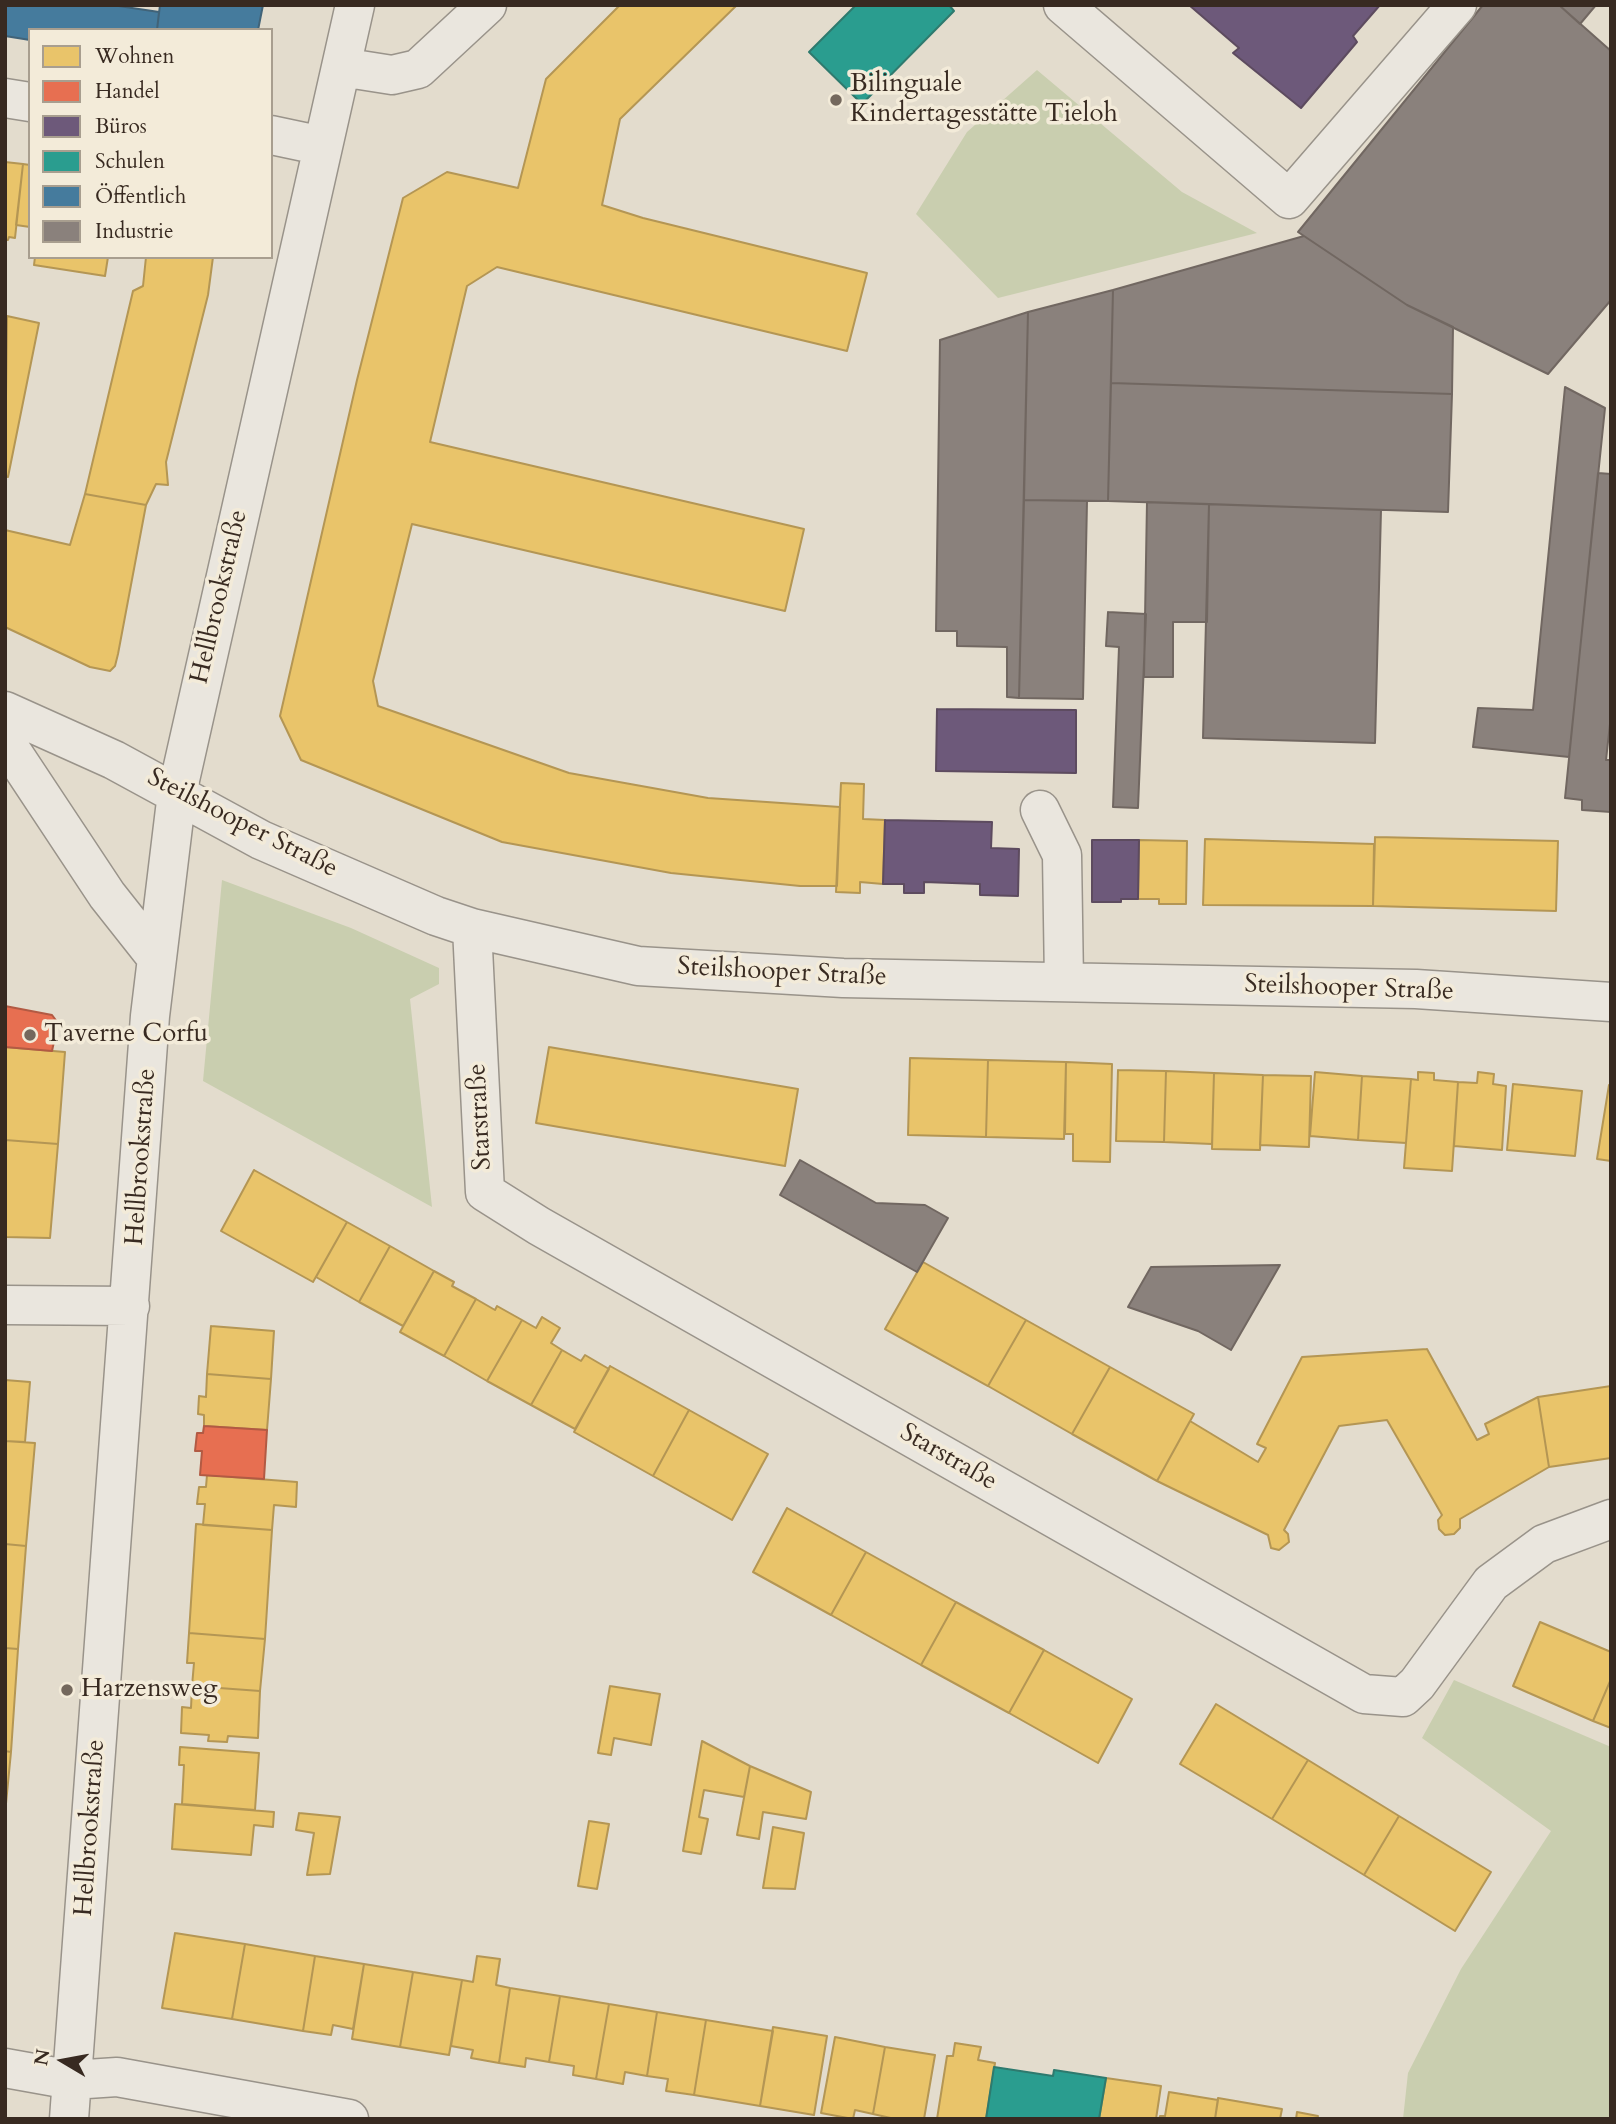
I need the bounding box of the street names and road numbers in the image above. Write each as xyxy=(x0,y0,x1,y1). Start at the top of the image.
street label: Hellbrookstraße xyxy=(185,507,255,687)
street label: Steilshooper Straße xyxy=(142,763,342,885)
street label: Steilshooper Straße xyxy=(677,952,887,994)
street label: Steilshooper Straße xyxy=(1244,970,1454,1008)
street label: Starstraße xyxy=(463,1063,499,1171)
street label: Hellbrookstraße xyxy=(120,1068,164,1246)
street label: Starstraße xyxy=(894,1418,1002,1498)
street label: Hellbrookstraße xyxy=(69,1739,113,1917)

